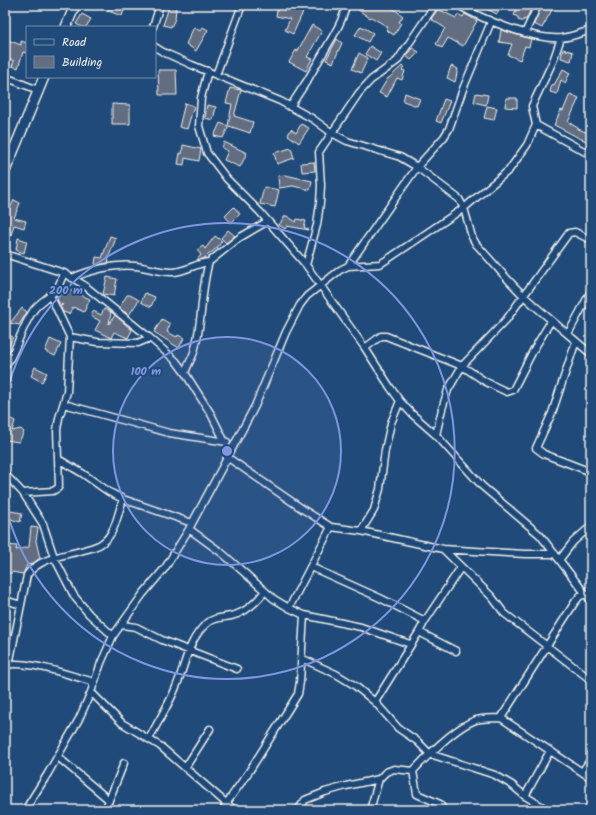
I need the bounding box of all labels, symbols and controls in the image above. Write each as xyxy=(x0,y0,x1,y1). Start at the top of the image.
legend xyxy=(26,26,156,78)
text: Road xyxy=(62,33,87,52)
text: Building xyxy=(62,53,102,72)
text: 200 m xyxy=(49,281,83,300)
text: 100 m xyxy=(131,362,161,381)
centre of rings xyxy=(220,444,234,458)

